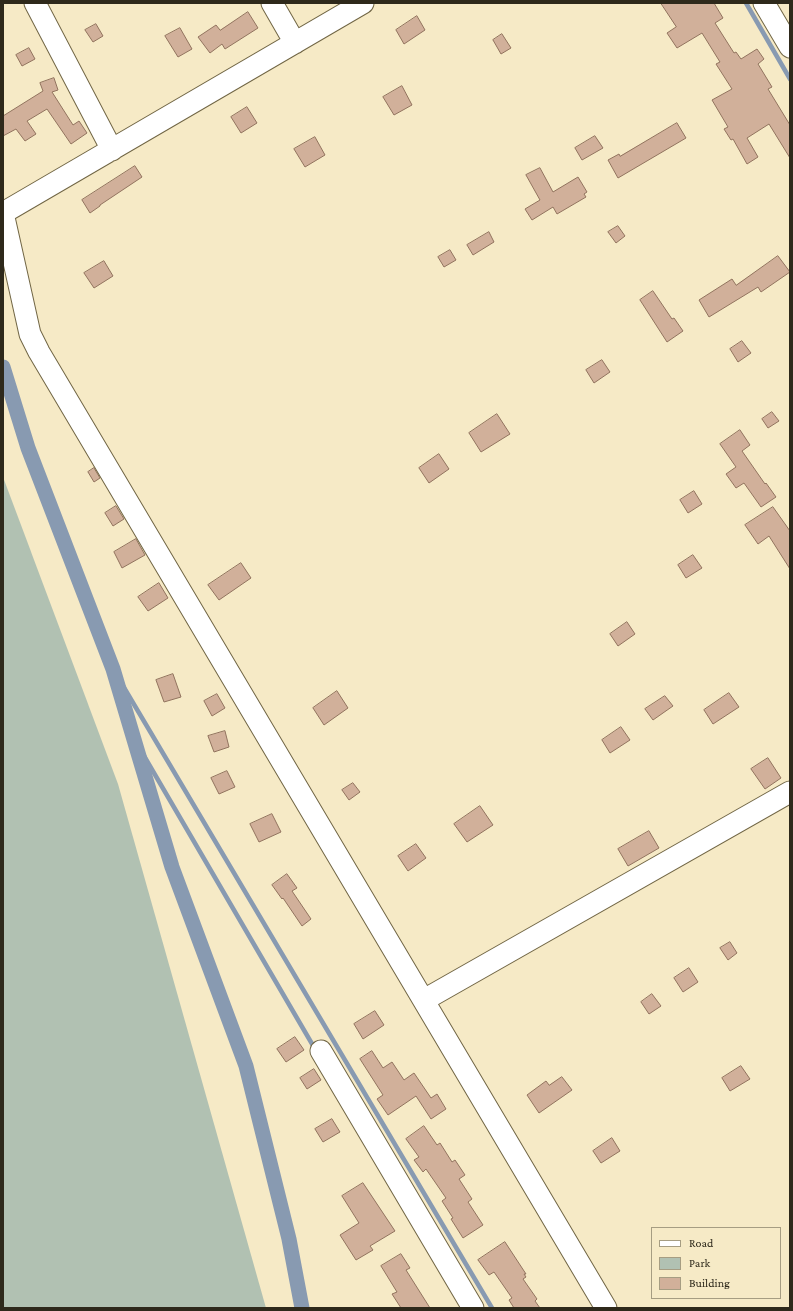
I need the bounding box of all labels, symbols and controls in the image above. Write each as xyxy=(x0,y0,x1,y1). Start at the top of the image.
legend xyxy=(651,1227,781,1299)
text: Road xyxy=(689,1236,713,1250)
text: Park xyxy=(689,1256,710,1270)
text: Building xyxy=(689,1276,730,1290)

